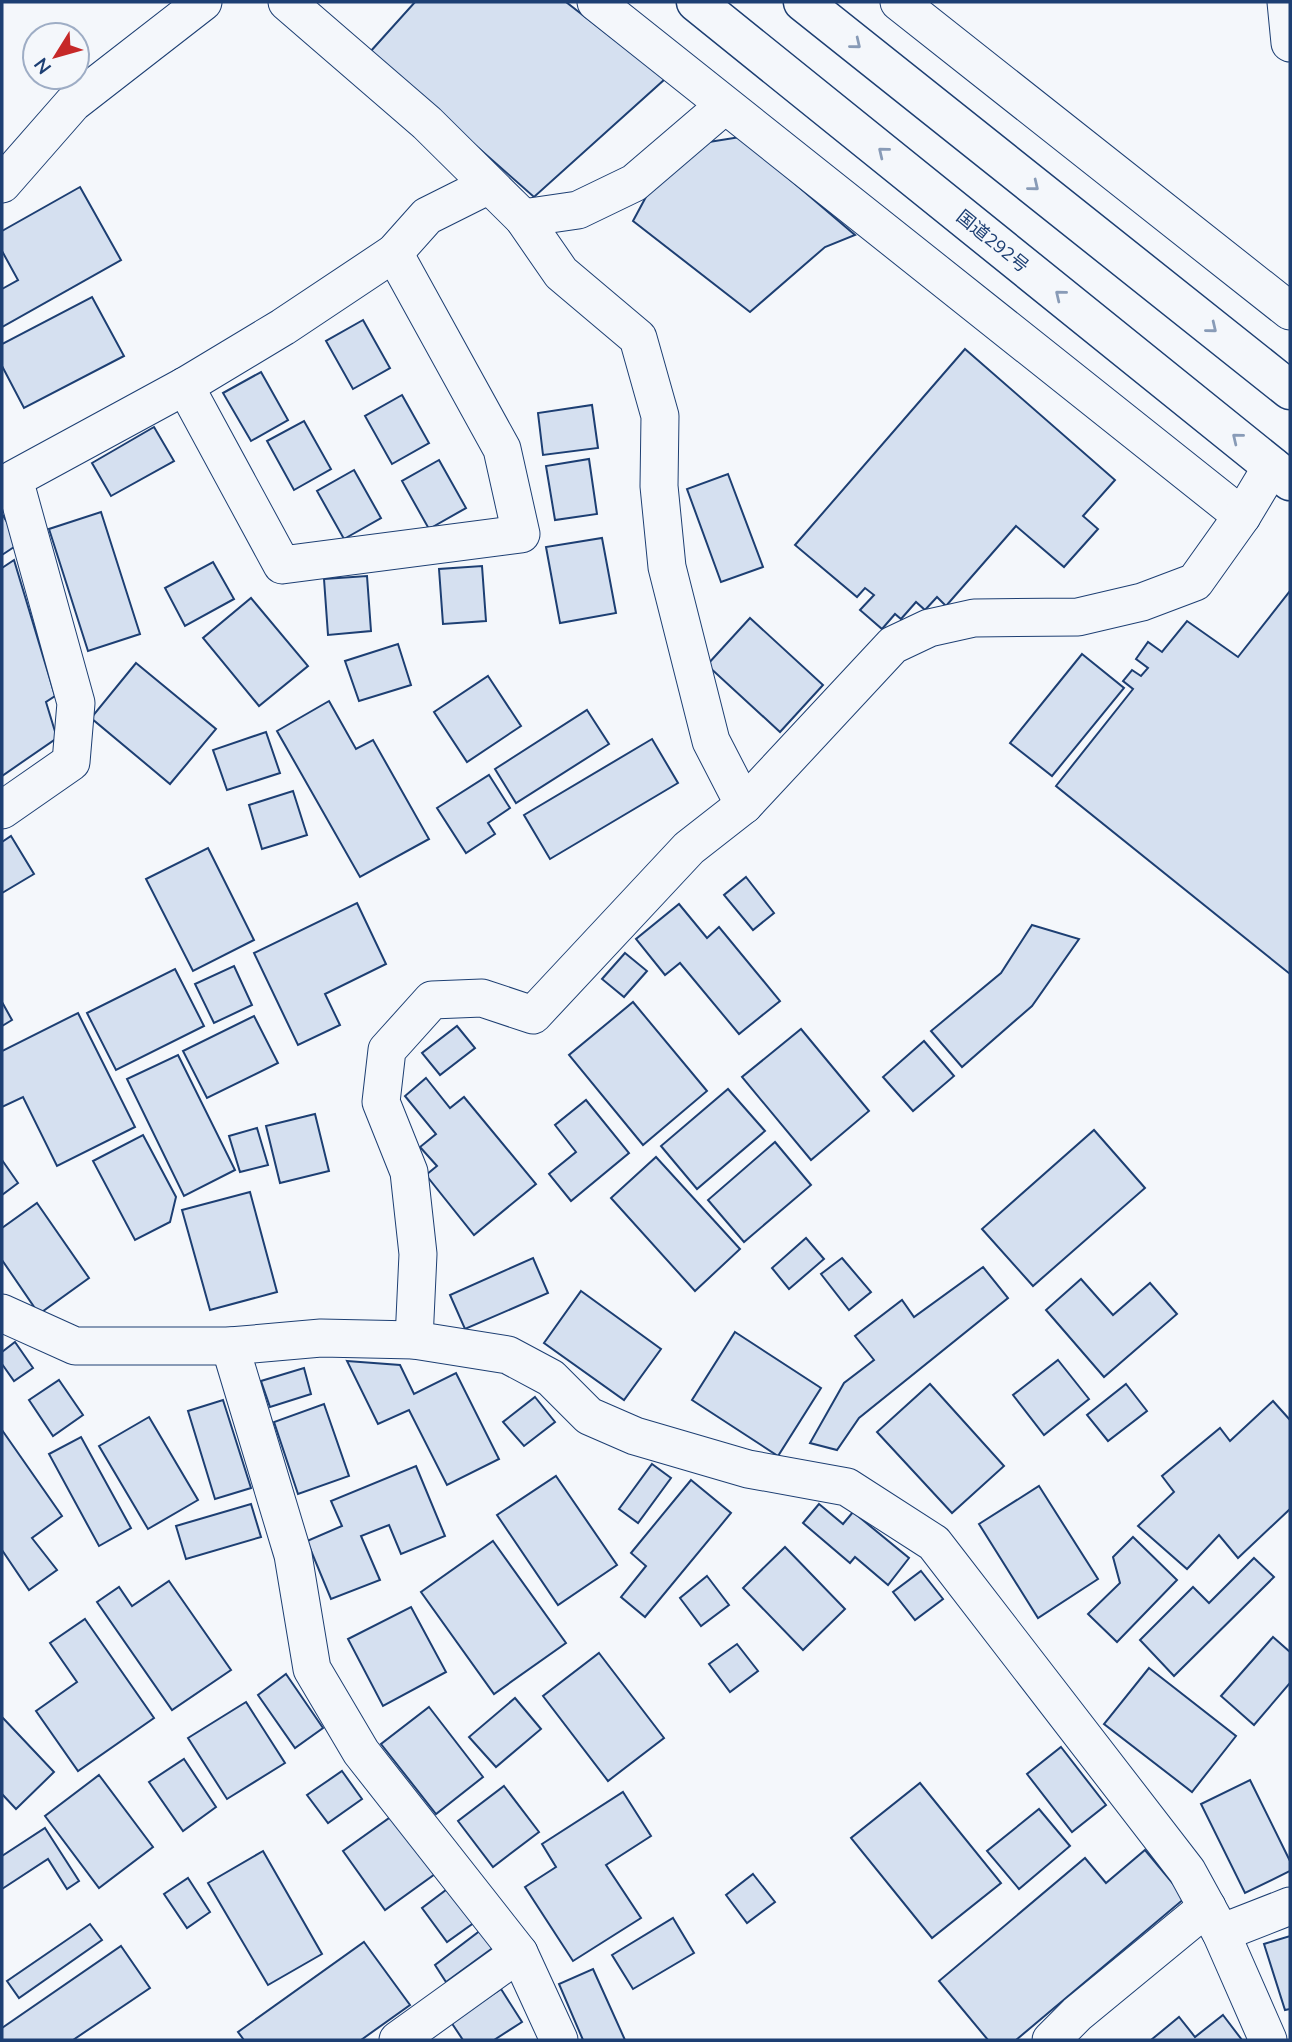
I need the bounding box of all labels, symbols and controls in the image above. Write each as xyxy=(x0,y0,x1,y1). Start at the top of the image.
north arrow xyxy=(21,21,91,91)
one-way arrow xyxy=(848,36,861,49)
text: N xyxy=(29,53,56,79)
one-way arrow xyxy=(878,148,890,161)
one-way arrow xyxy=(1026,178,1039,190)
street label: 国道292号 xyxy=(952,205,1034,277)
one-way arrow xyxy=(1055,291,1068,304)
one-way arrow xyxy=(1204,319,1217,332)
one-way arrow xyxy=(1233,434,1246,446)

